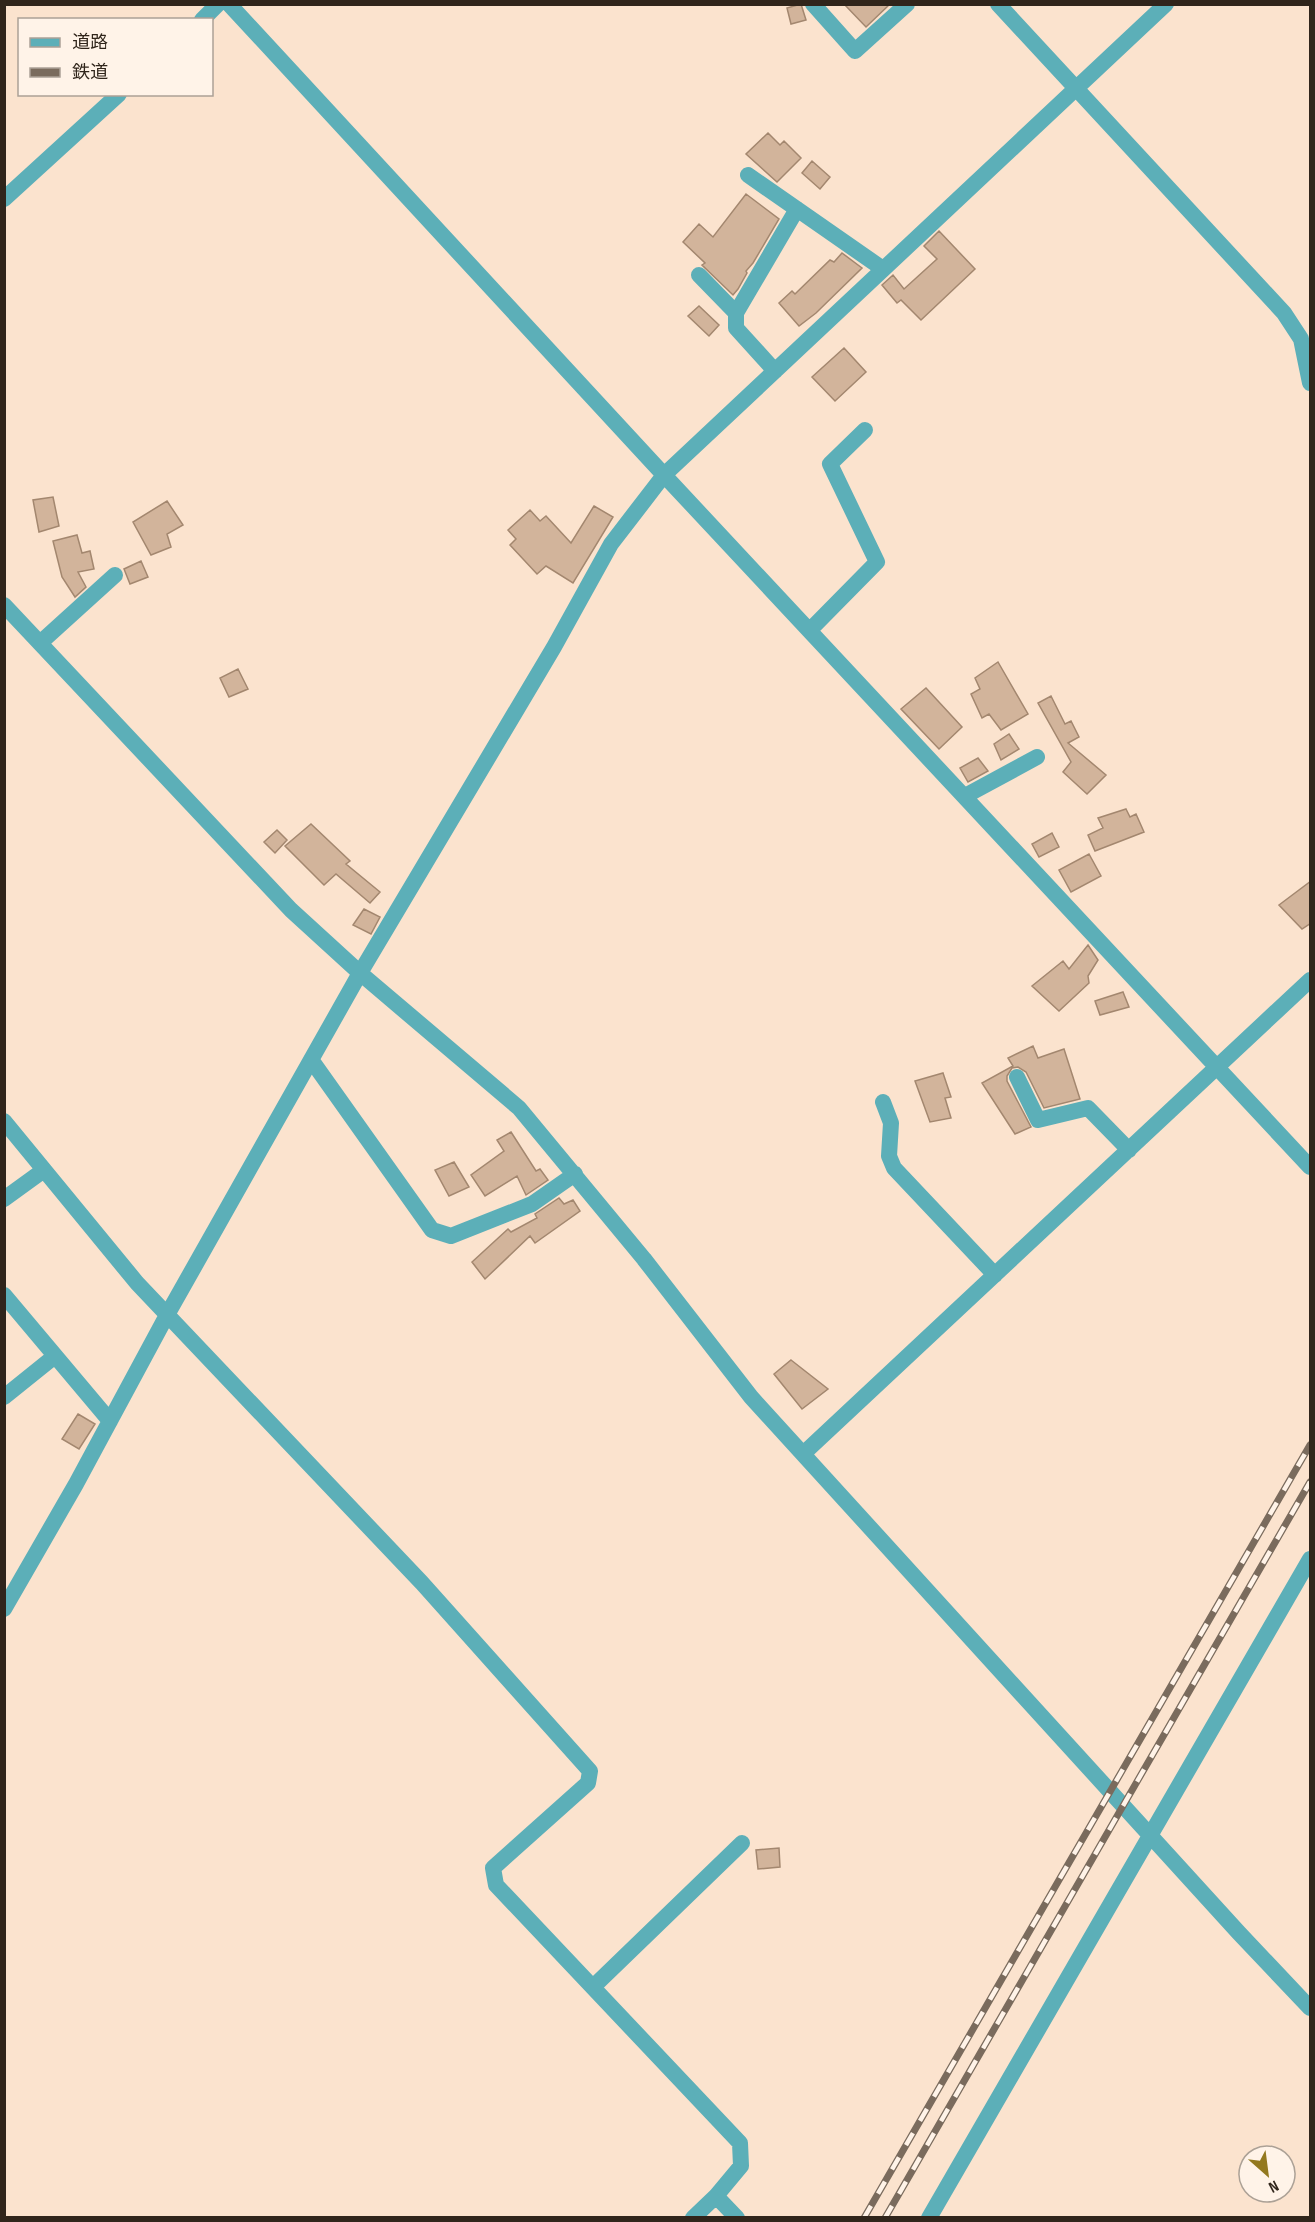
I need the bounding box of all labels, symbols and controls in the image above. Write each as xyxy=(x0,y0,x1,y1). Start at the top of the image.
legend xyxy=(18,18,213,96)
text: 道路 xyxy=(72,32,108,53)
text: 鉄道 xyxy=(72,62,108,83)
north arrow xyxy=(1237,2144,1297,2204)
text: N xyxy=(1265,2176,1282,2196)

